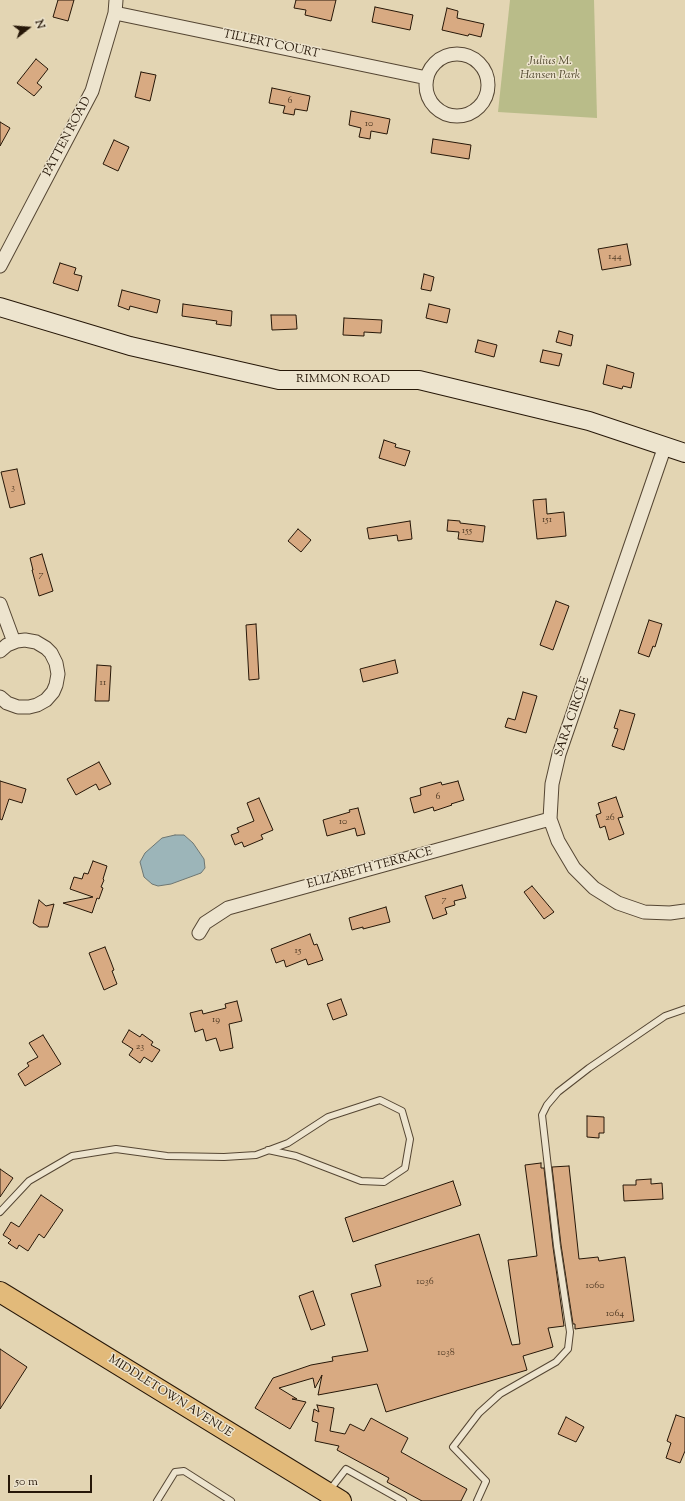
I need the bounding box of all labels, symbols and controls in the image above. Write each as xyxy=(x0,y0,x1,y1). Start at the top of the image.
north arrow xyxy=(8,8,48,48)
text: N xyxy=(31,18,48,31)
street label: TILLERT COURT xyxy=(221,28,321,62)
park label: Julius M. Hansen Park xyxy=(520,55,580,83)
street label: PATTEN ROAD xyxy=(41,95,95,179)
house number: 6 xyxy=(288,95,292,107)
house number: 10 xyxy=(365,118,373,130)
house number: 144 xyxy=(608,251,622,263)
street label: RIMMON ROAD xyxy=(296,373,390,387)
house number: 3 xyxy=(11,482,15,494)
house number: 151 xyxy=(542,514,552,526)
house number: 155 xyxy=(462,525,472,537)
house number: 7 xyxy=(38,569,44,581)
street label: SARA CIRCLE xyxy=(553,675,593,759)
house number: 11 xyxy=(100,677,106,689)
house number: 6 xyxy=(436,791,440,803)
house number: 26 xyxy=(605,812,615,824)
house number: 10 xyxy=(339,816,347,828)
street label: ELIZABETH TERRACE xyxy=(306,845,434,893)
house number: 7 xyxy=(441,894,447,906)
house number: 15 xyxy=(295,945,301,957)
house number: 19 xyxy=(212,1014,220,1026)
house number: 23 xyxy=(136,1041,144,1053)
house number: 1036 xyxy=(416,1276,434,1288)
house number: 1060 xyxy=(586,1280,604,1292)
house number: 1064 xyxy=(606,1308,624,1320)
house number: 1038 xyxy=(437,1347,455,1359)
street label: MIDDLETOWN AVENUE xyxy=(105,1353,235,1441)
scale bar xyxy=(10,1467,94,1493)
text: 50 m xyxy=(15,1473,38,1491)

